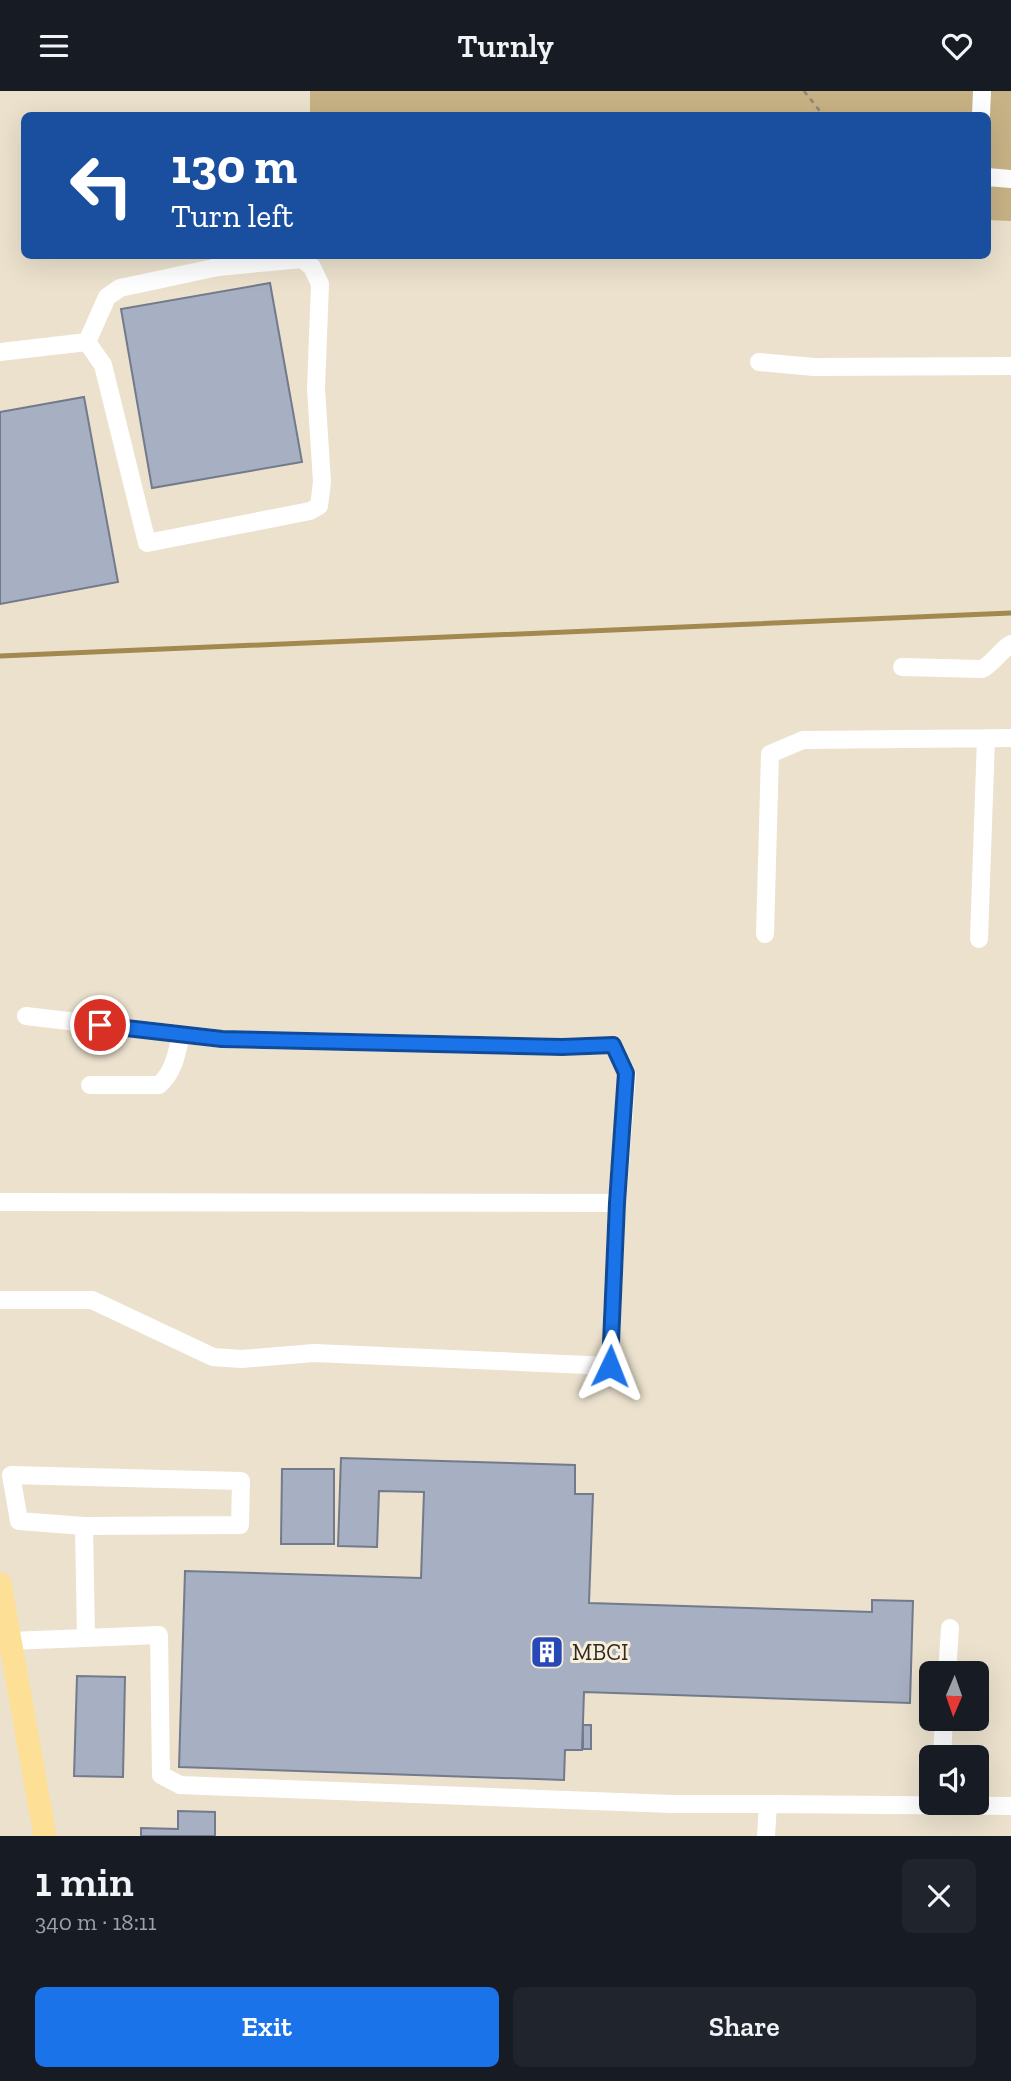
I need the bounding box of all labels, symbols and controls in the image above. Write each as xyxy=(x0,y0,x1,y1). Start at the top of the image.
icon: menu xyxy=(35,27,73,65)
text: Turnly xyxy=(457,27,554,65)
icon: heart xyxy=(938,27,976,65)
text: 130 m xyxy=(171,137,297,196)
icon: left xyxy=(56,140,147,231)
text: Turn left xyxy=(171,197,293,235)
pin xyxy=(70,995,130,1055)
icon: arrive xyxy=(81,1006,119,1044)
position arrow xyxy=(573,1329,647,1403)
building icon: MBCI xyxy=(528,1633,566,1671)
place label: MBCI xyxy=(572,1638,628,1666)
north arrow xyxy=(919,1661,989,1731)
map controls xyxy=(919,1661,989,1815)
button: sound xyxy=(919,1745,989,1815)
text: 1 min xyxy=(35,1856,134,1907)
button: close xyxy=(902,1859,976,1933)
text: 340 m · 18:11 xyxy=(35,1908,157,1936)
button: Exit xyxy=(35,1987,499,2067)
button: Share xyxy=(513,1987,976,2067)

